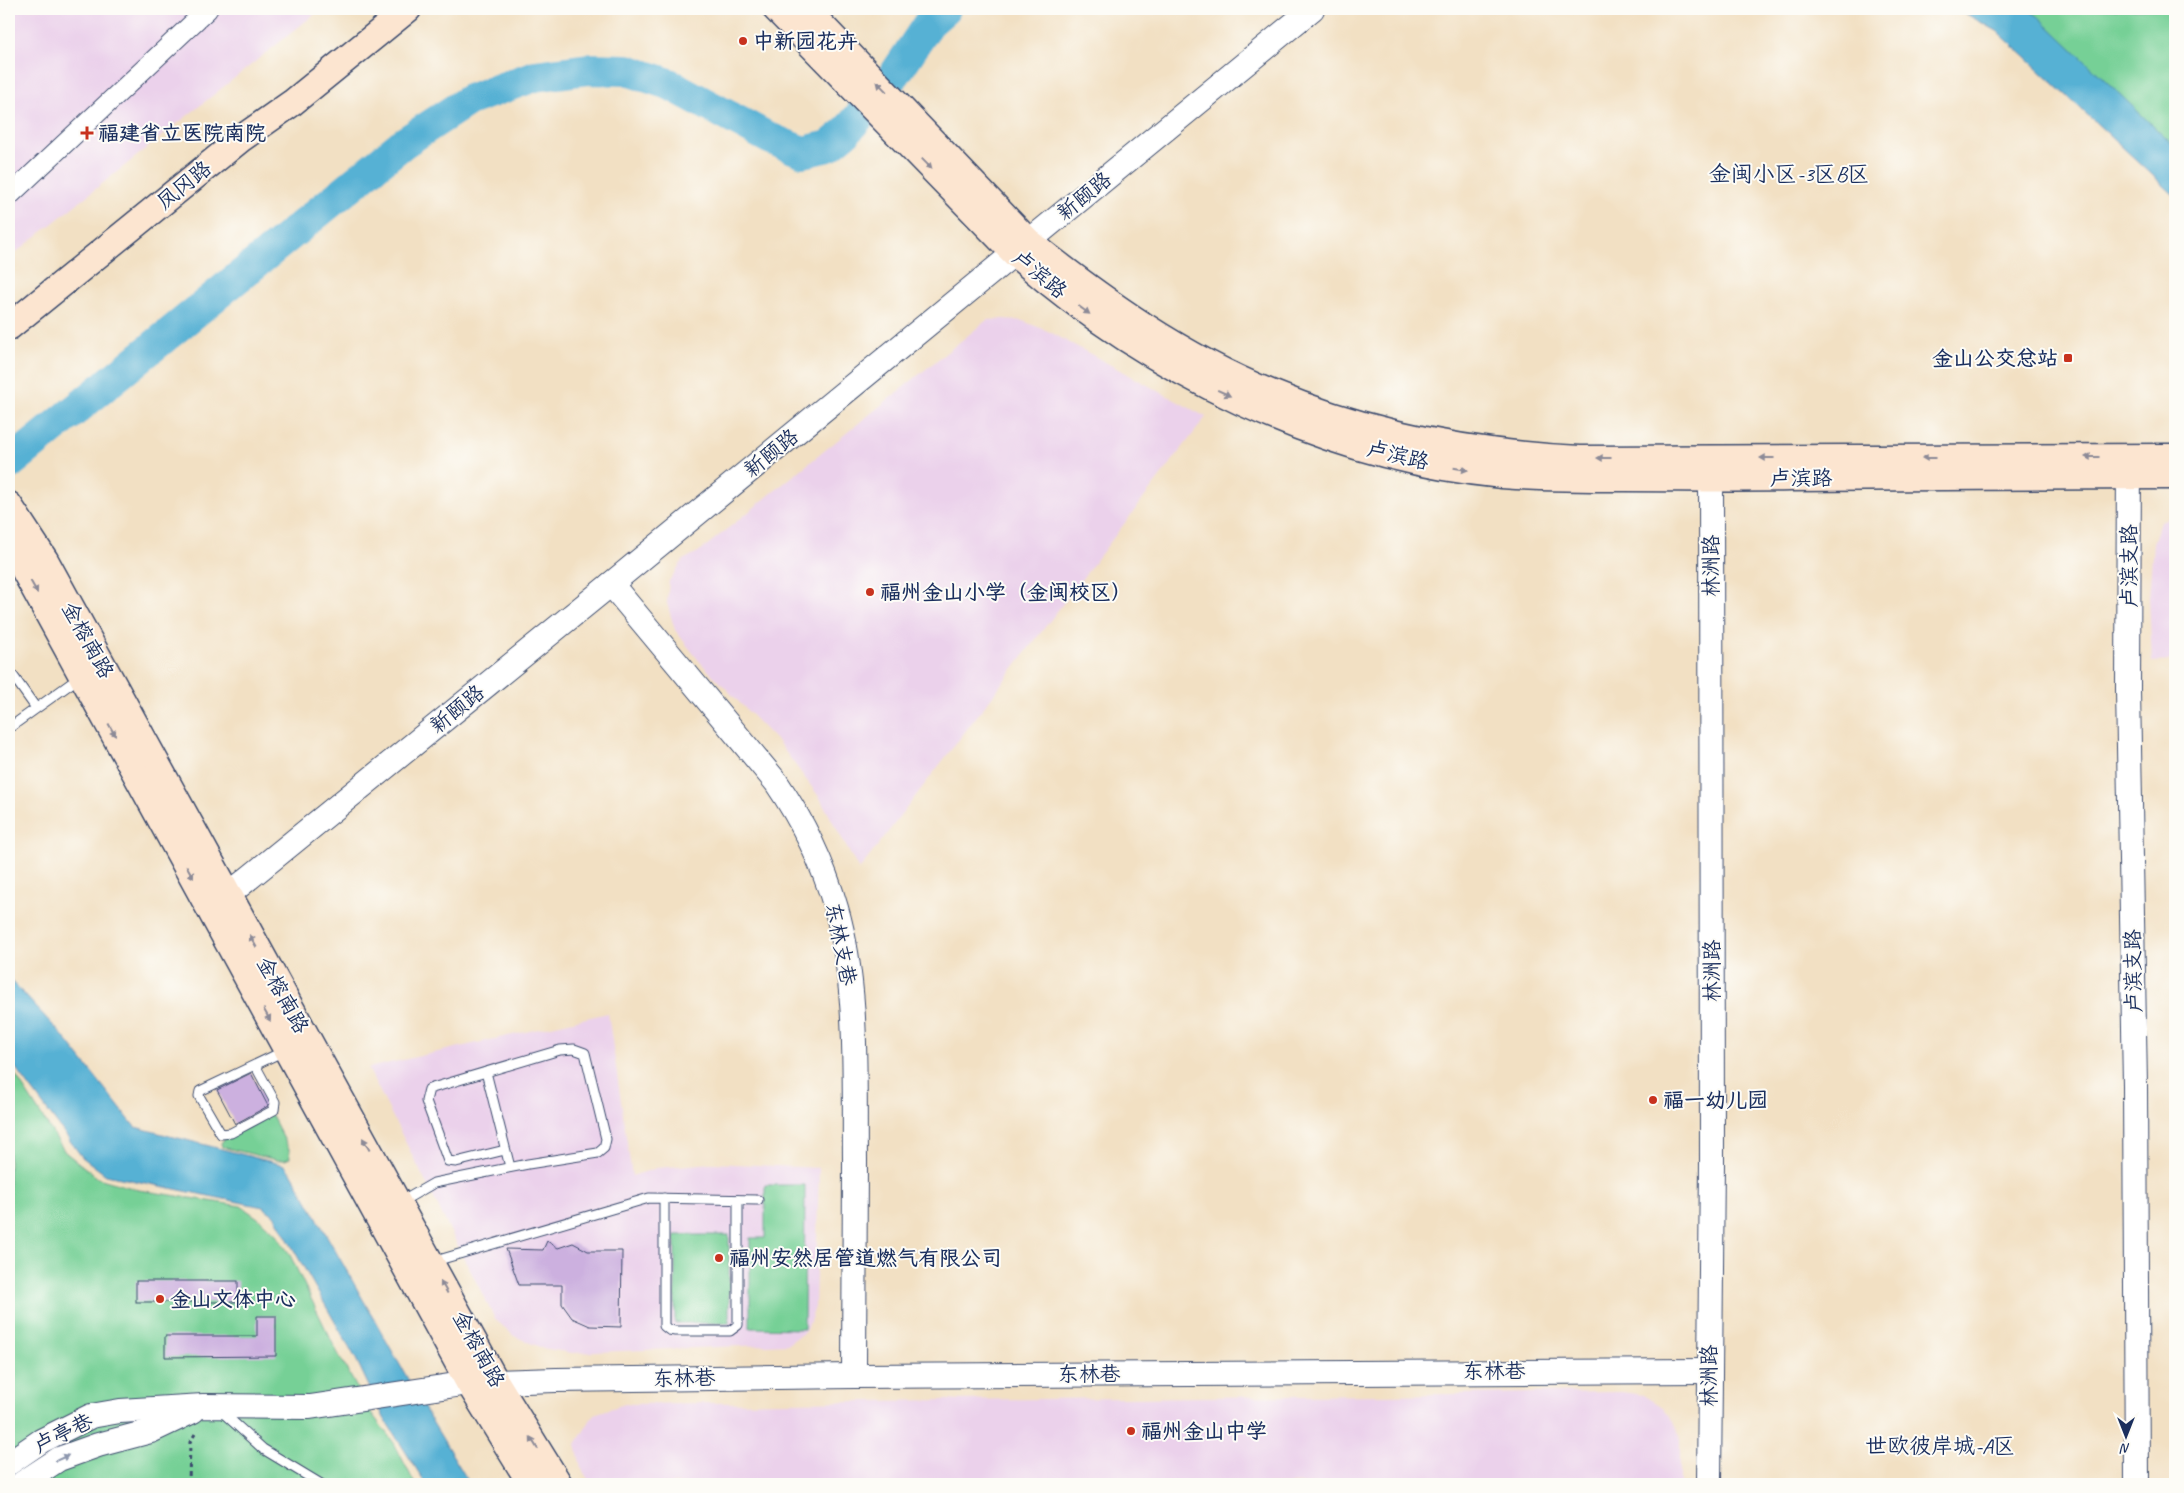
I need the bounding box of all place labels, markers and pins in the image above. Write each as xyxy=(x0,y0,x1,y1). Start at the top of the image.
place label: 中新园花卉 xyxy=(753,28,858,54)
marker: 中新园花卉 xyxy=(737,35,749,47)
place label: 福建省立医院南院 xyxy=(98,120,266,146)
marker: 福建省立医院南院 xyxy=(80,126,94,140)
place label: 金山公交总站 xyxy=(1932,345,2058,371)
marker: 金山公交总站 xyxy=(2062,352,2074,364)
place label: 福州金山小学（金闽校区） xyxy=(880,579,1132,605)
marker: 福州金山小学（金闽校区） xyxy=(864,586,876,598)
place label: 福一幼儿园 xyxy=(1663,1087,1768,1113)
marker: 福一幼儿园 xyxy=(1647,1094,1659,1106)
place label: 福州安然居管道燃气有限公司 xyxy=(729,1245,1002,1271)
marker: 福州安然居管道燃气有限公司 xyxy=(713,1252,725,1264)
place label: 金山文体中心 xyxy=(170,1286,296,1312)
marker: 金山文体中心 xyxy=(154,1293,166,1305)
place label: 福州金山中学 xyxy=(1141,1418,1267,1444)
marker: 福州金山中学 xyxy=(1125,1425,1137,1437)

